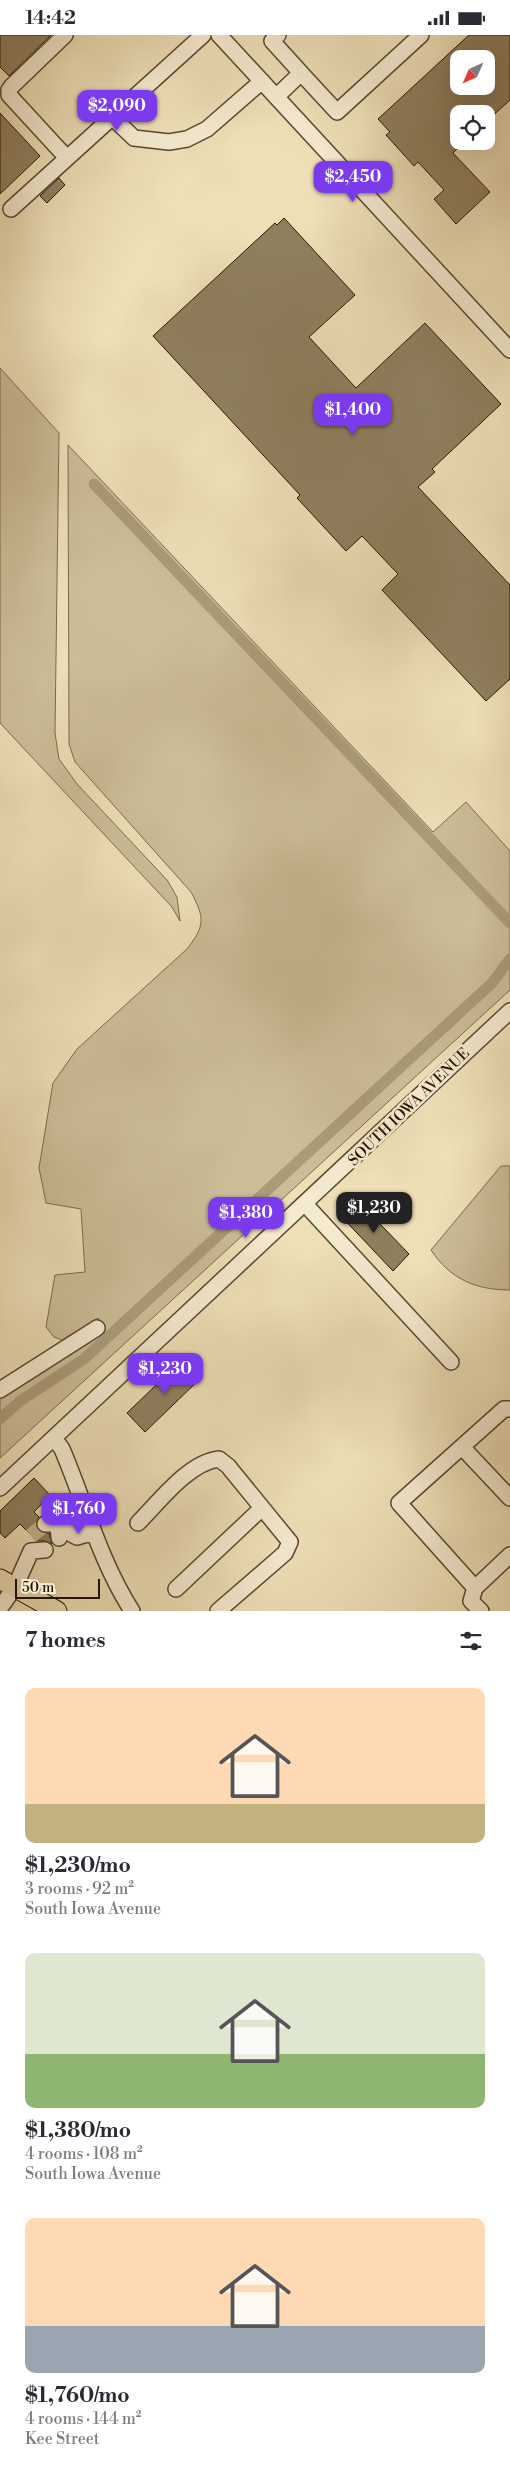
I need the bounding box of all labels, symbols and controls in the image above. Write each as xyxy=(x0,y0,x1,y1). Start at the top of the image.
text: 14:42 xyxy=(25,6,76,30)
north arrow xyxy=(450,50,495,95)
map controls xyxy=(450,50,495,150)
pin: $2,090 xyxy=(76,89,158,132)
text: $2,090 xyxy=(88,96,146,116)
button: locate xyxy=(450,105,495,150)
pin: $2,450 xyxy=(312,161,394,203)
text: $2,450 xyxy=(325,167,381,187)
pin: $1,400 xyxy=(312,393,394,436)
text: $1,400 xyxy=(325,400,381,420)
street label: SOUTH IOWA AVENUE xyxy=(344,1044,474,1170)
pin: $1,230 xyxy=(333,1191,415,1234)
pin: $1,380 xyxy=(205,1197,287,1239)
text: $1,230 xyxy=(347,1198,401,1218)
text: $1,380 xyxy=(219,1203,273,1223)
pin: $1,230 xyxy=(124,1353,206,1395)
text: $1,230 xyxy=(138,1359,192,1379)
pin: $1,760 xyxy=(38,1493,120,1535)
text: $1,760 xyxy=(53,1499,105,1519)
scale bar xyxy=(15,1576,100,1599)
text: 50 m xyxy=(22,1579,54,1597)
icon: filters xyxy=(457,1627,485,1655)
text: 7 homes xyxy=(25,1628,106,1654)
icon: home xyxy=(210,1721,300,1811)
text: $1,230/mo xyxy=(25,1853,131,1879)
text: 3 rooms · 92 m² xyxy=(25,1879,134,1899)
text: South Iowa Avenue xyxy=(25,1899,161,1919)
icon: home xyxy=(210,1986,300,2076)
text: $1,380/mo xyxy=(25,2118,131,2144)
text: 4 rooms · 108 m² xyxy=(25,2144,143,2164)
text: South Iowa Avenue xyxy=(25,2164,161,2184)
icon: home xyxy=(210,2251,300,2341)
text: $1,760/mo xyxy=(25,2383,130,2409)
text: 4 rooms · 144 m² xyxy=(25,2409,141,2429)
text: Kee Street xyxy=(25,2429,100,2449)

